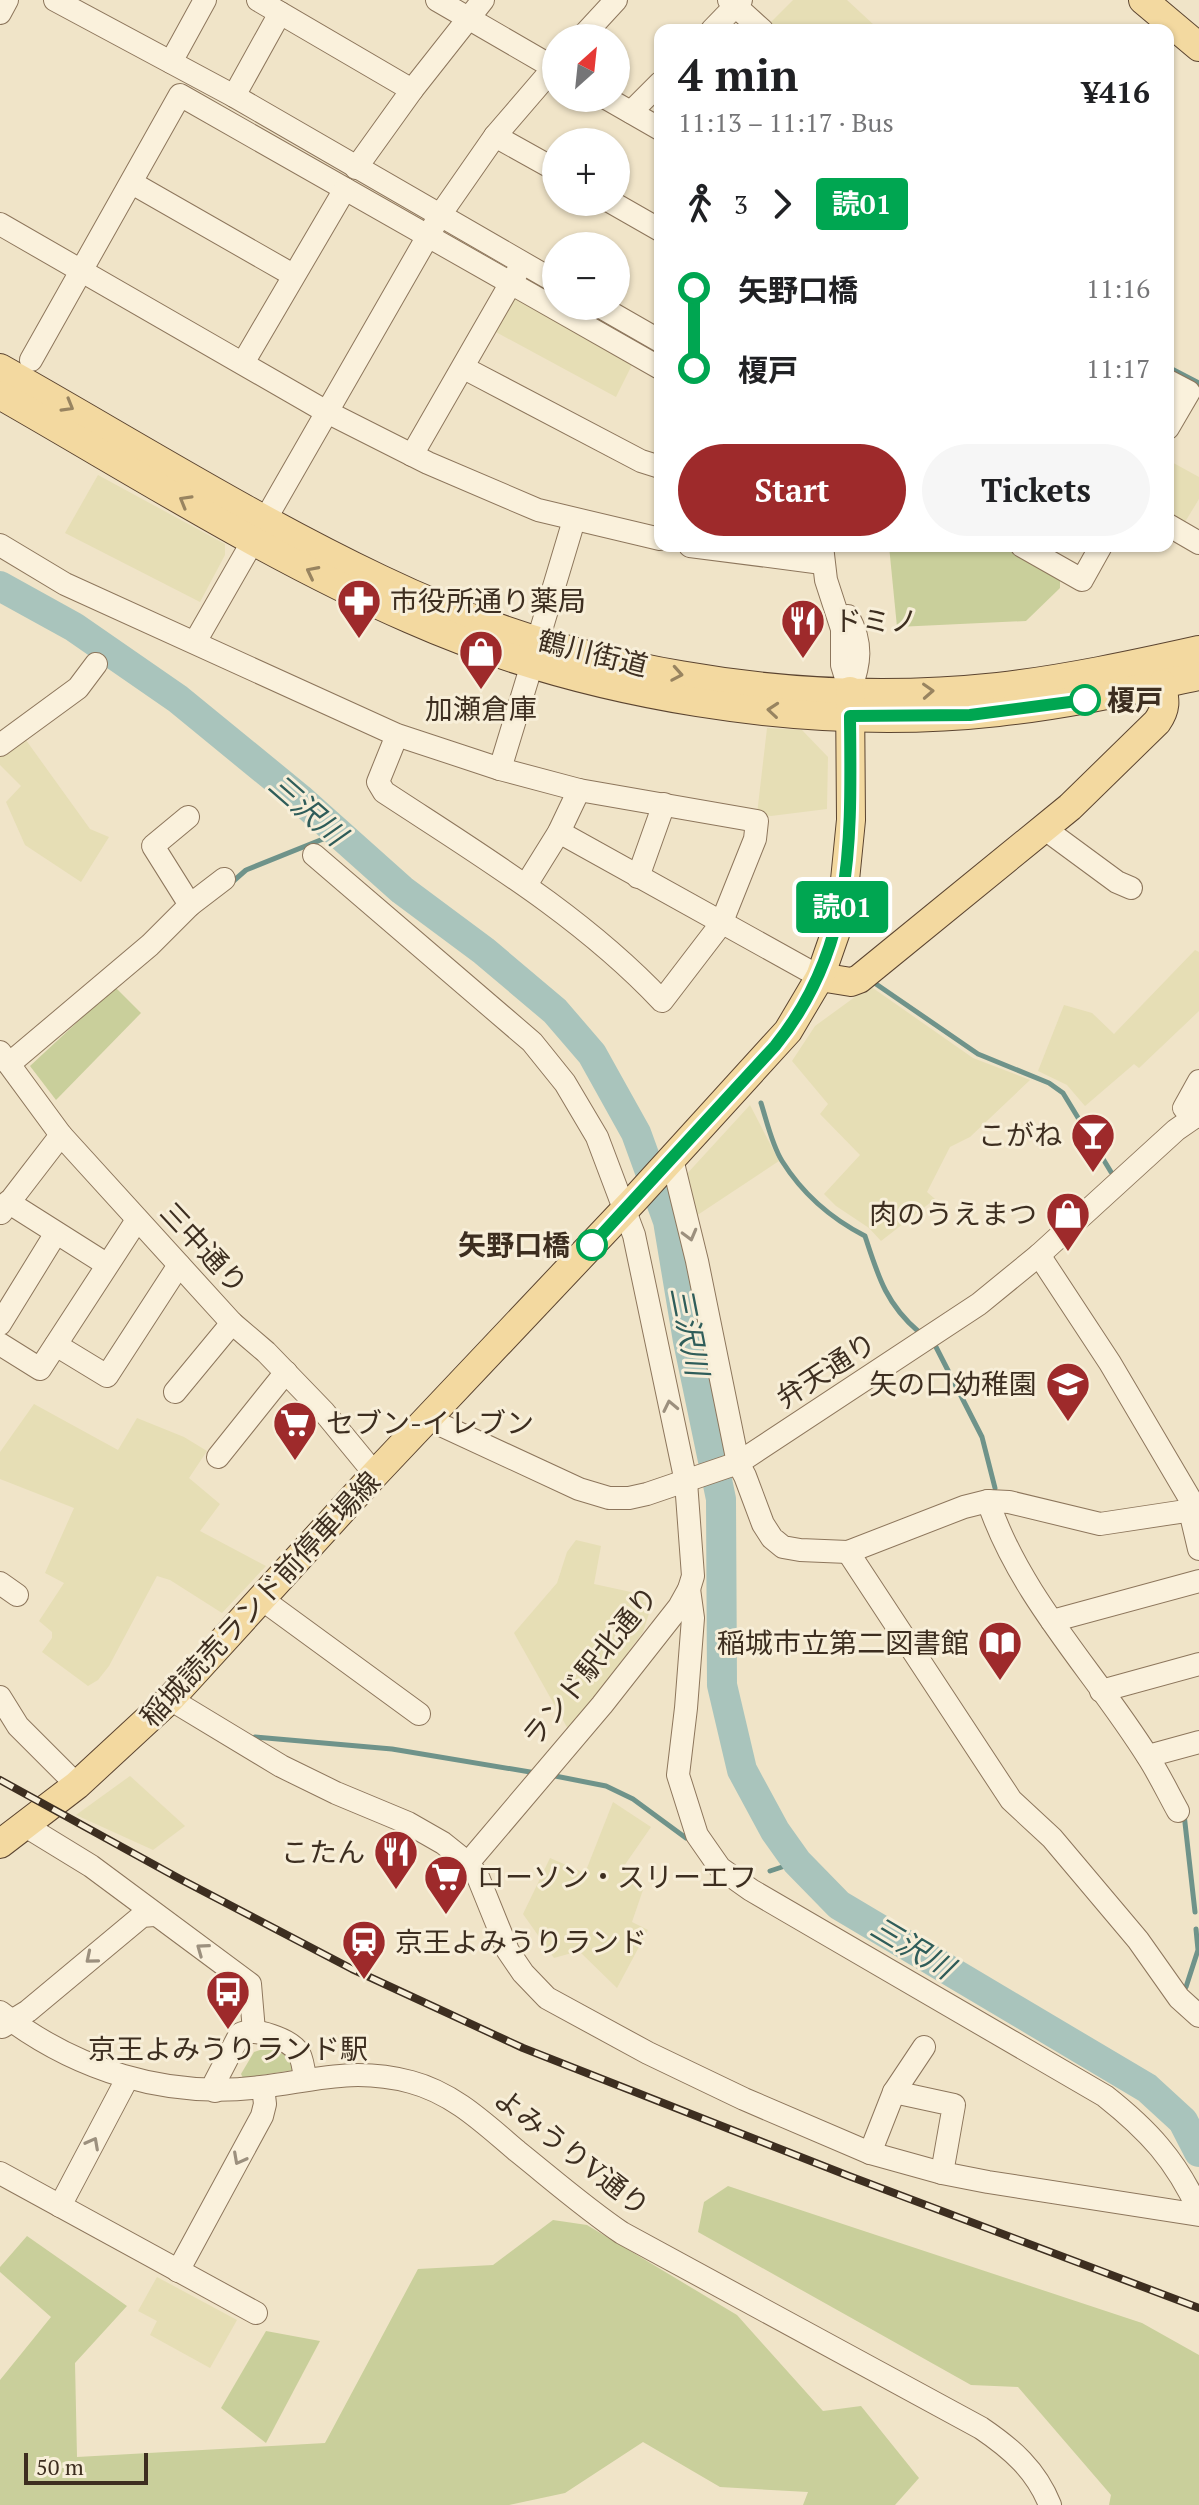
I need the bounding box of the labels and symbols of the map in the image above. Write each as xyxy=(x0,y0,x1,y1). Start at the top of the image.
north arrow xyxy=(542,24,630,112)
one-way arrow xyxy=(59,396,74,412)
one-way arrow xyxy=(180,495,194,511)
one-way arrow xyxy=(306,567,321,582)
pharmacy icon: 市役所通り薬局 xyxy=(335,577,383,640)
place label: 市役所通り薬局 xyxy=(390,582,586,619)
restaurant icon: ドミノ xyxy=(779,597,827,660)
place label: ドミノ xyxy=(834,602,918,639)
street label: 鶴川街道 xyxy=(534,621,652,684)
shop icon: 加瀬倉庫 xyxy=(457,628,505,691)
one-way arrow xyxy=(670,664,684,681)
place label: 榎戸 xyxy=(1107,681,1163,718)
one-way arrow xyxy=(922,682,935,699)
marker: 榎戸 xyxy=(1070,685,1100,715)
place label: 加瀬倉庫 xyxy=(425,690,537,727)
one-way arrow xyxy=(766,702,779,719)
water label: 三沢川 xyxy=(261,765,357,856)
line badge: 読01 xyxy=(796,881,888,933)
bar icon: こがね xyxy=(1069,1111,1117,1174)
place label: こがね xyxy=(978,1116,1062,1153)
shop icon: 肉のうえまつ xyxy=(1044,1190,1092,1253)
street label: 三中通り xyxy=(153,1194,256,1301)
place label: 肉のうえまつ xyxy=(869,1195,1037,1232)
place label: 矢野口橋 xyxy=(458,1226,570,1263)
one-way arrow xyxy=(681,1227,697,1241)
marker: 矢野口橋 xyxy=(577,1230,607,1260)
water label: 三沢川 xyxy=(662,1283,719,1382)
street label: 弁天通り xyxy=(769,1324,883,1416)
school or university icon: 矢の口幼稚園 xyxy=(1044,1360,1092,1423)
place label: 矢の口幼稚園 xyxy=(869,1365,1037,1402)
supermarket icon: セブン-イレブン xyxy=(271,1399,319,1462)
one-way arrow xyxy=(662,1399,679,1413)
place label: セブン-イレブン xyxy=(326,1404,534,1441)
street label: 稲城読売ランド前停車場線 xyxy=(132,1463,388,1734)
street label: ランド駅北通り xyxy=(514,1578,666,1753)
library icon: 稲城市立第二図書館 xyxy=(976,1619,1024,1682)
place label: 稲城市立第二図書館 xyxy=(717,1624,969,1661)
restaurant icon: こたん xyxy=(372,1828,420,1891)
place label: こたん xyxy=(281,1833,365,1870)
supermarket icon: ローソン・スリーエフ xyxy=(422,1853,470,1916)
place label: ローソン・スリーエフ xyxy=(477,1858,757,1895)
water label: 三沢川 xyxy=(864,1907,964,1989)
station icon: 京王よみうりランド xyxy=(340,1918,388,1981)
place label: 京王よみうりランド xyxy=(395,1923,647,1960)
one-way arrow xyxy=(196,1945,210,1959)
one-way arrow xyxy=(86,1948,101,1963)
bus stop icon: 京王よみうりランド駅 xyxy=(204,1968,252,2031)
place label: 京王よみうりランド駅 xyxy=(88,2030,368,2067)
street label: よみうりV通り xyxy=(487,2079,657,2224)
one-way arrow xyxy=(84,2136,99,2151)
one-way arrow xyxy=(234,2150,249,2165)
scale bar xyxy=(24,2449,148,2485)

